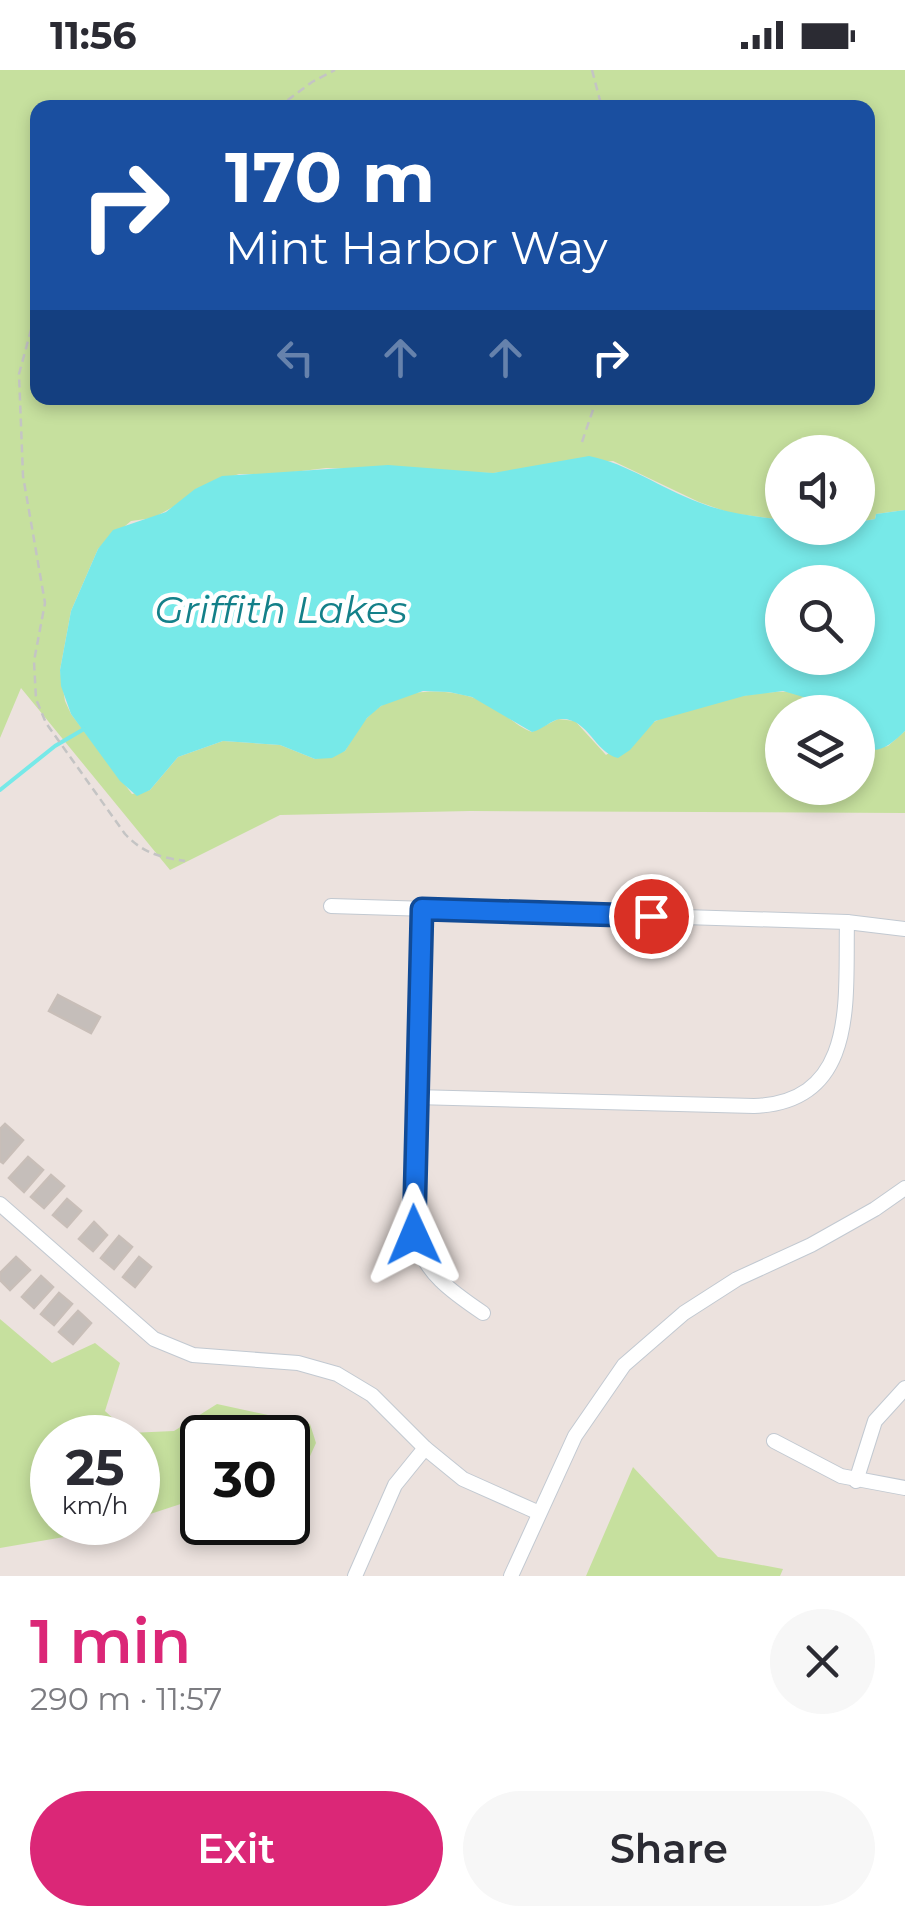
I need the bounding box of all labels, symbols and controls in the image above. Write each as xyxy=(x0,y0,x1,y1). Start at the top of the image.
text: 11:56 xyxy=(50,12,137,59)
text: 170 m xyxy=(225,134,435,220)
icon: right xyxy=(60,140,190,270)
text: Mint Harbor Way xyxy=(225,220,608,275)
icon: left xyxy=(268,330,323,385)
icon: ahead xyxy=(373,330,428,385)
icon: ahead xyxy=(478,330,533,385)
icon: right xyxy=(583,330,638,385)
map controls xyxy=(765,435,875,805)
button: sound xyxy=(765,435,875,545)
button: search xyxy=(765,565,875,675)
water label: Griffith Lakes xyxy=(155,586,407,633)
button: layers xyxy=(765,695,875,805)
pin xyxy=(609,874,694,959)
icon: arrive xyxy=(624,889,679,944)
position arrow xyxy=(362,1183,466,1287)
speed limit sign: 30 xyxy=(180,1415,310,1545)
text: 25 xyxy=(65,1437,125,1498)
text: km/h xyxy=(62,1490,128,1520)
text: 1 min xyxy=(30,1605,191,1678)
button: close xyxy=(770,1609,875,1714)
text: 290 m · 11:57 xyxy=(30,1679,222,1718)
button: Exit xyxy=(30,1791,443,1906)
button: Share xyxy=(463,1791,875,1906)

